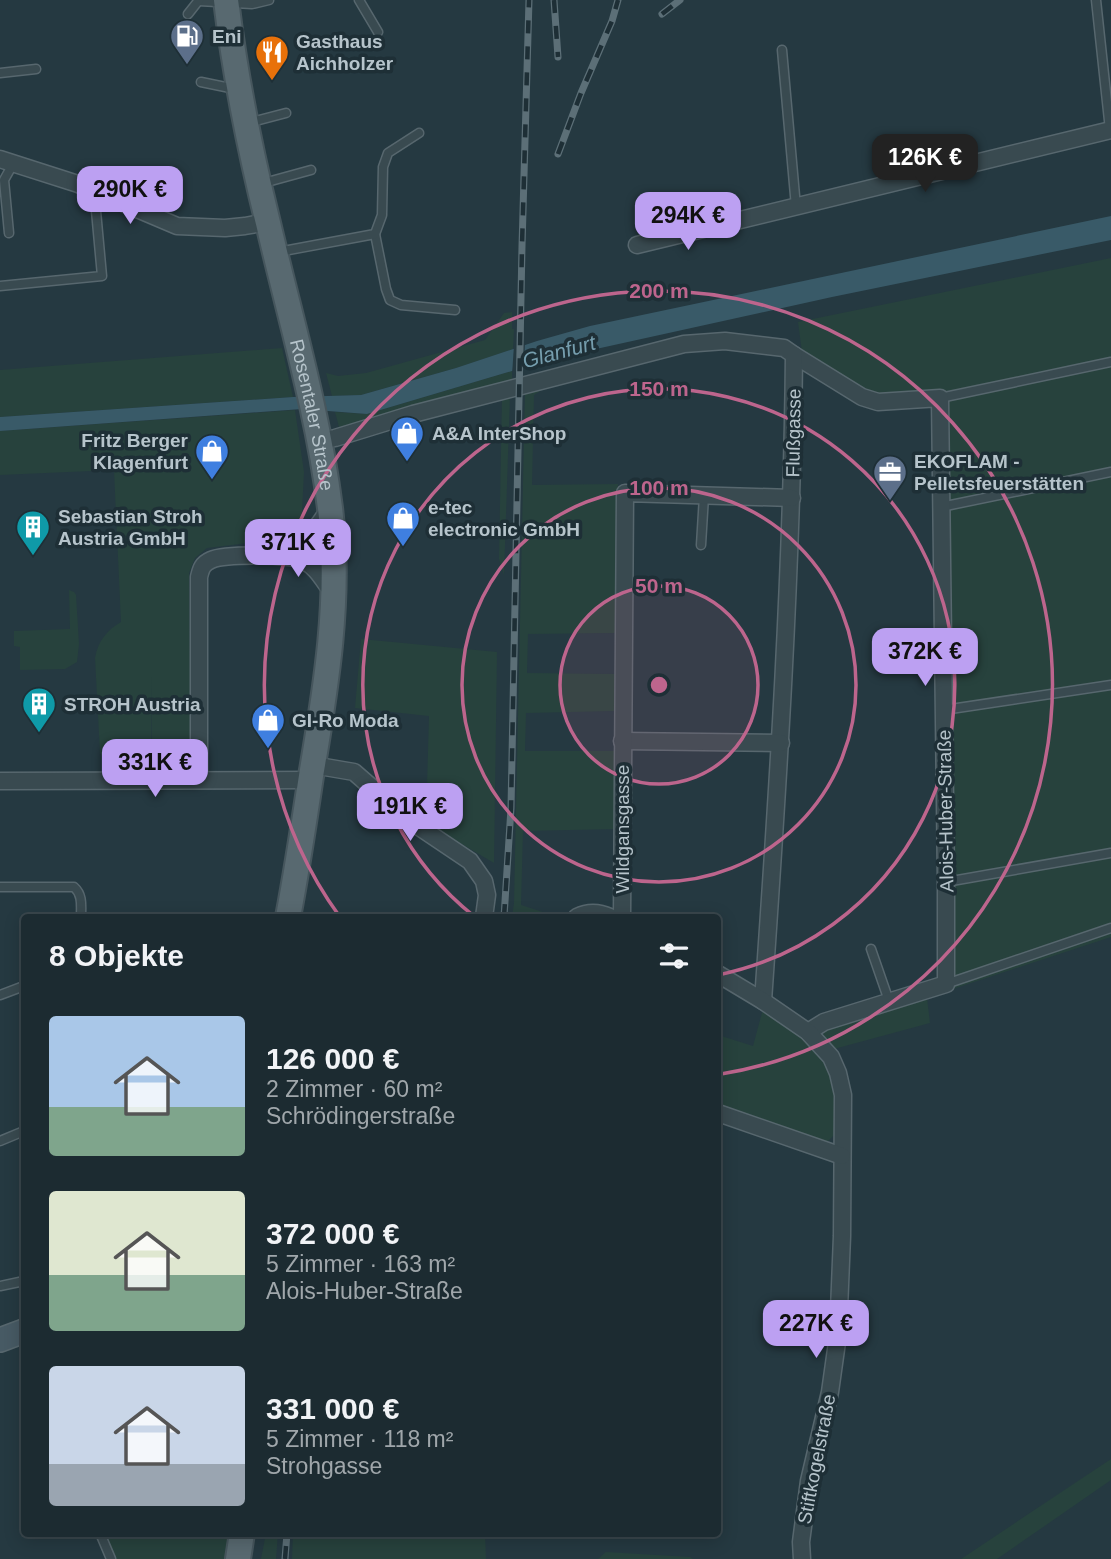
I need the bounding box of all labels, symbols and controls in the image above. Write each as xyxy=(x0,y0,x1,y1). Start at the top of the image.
fuel station icon: Eni xyxy=(168,17,206,66)
place label: Eni xyxy=(212,26,242,47)
place label: Gasthaus Aichholzer xyxy=(296,31,394,74)
restaurant icon: Gasthaus Aichholzer xyxy=(253,33,291,82)
pin: 126K € xyxy=(868,134,982,194)
text: 126K € xyxy=(888,144,962,170)
pin: 290K € xyxy=(73,166,187,226)
text: 290K € xyxy=(93,176,167,202)
pin: 294K € xyxy=(631,192,745,252)
text: 294K € xyxy=(651,202,725,228)
text: 200 m xyxy=(629,279,689,302)
water label: Glanfurt xyxy=(520,330,599,372)
street label: Rosentaler Straße xyxy=(286,337,338,492)
text: 150 m xyxy=(629,377,689,400)
street label: Flußgasse xyxy=(782,388,805,478)
shop icon: A&A InterShop xyxy=(388,414,426,463)
place label: A&A InterShop xyxy=(432,423,566,444)
place label: Fritz Berger Klagenfurt xyxy=(81,430,189,473)
shop icon: Fritz Berger Klagenfurt xyxy=(193,432,231,481)
place label: EKOFLAM - Pelletsfeuerstätten xyxy=(914,451,1084,494)
office icon: EKOFLAM - Pelletsfeuerstätten xyxy=(871,453,909,502)
text: 100 m xyxy=(629,476,689,499)
place label: e-tec electronic GmbH xyxy=(428,497,580,540)
shop icon: e-tec electronic GmbH xyxy=(384,499,422,548)
place label: Sebastian Stroh Austria GmbH xyxy=(58,506,203,549)
building icon: Sebastian Stroh Austria GmbH xyxy=(14,508,52,557)
pin: 371K € xyxy=(241,520,355,579)
text: 371K € xyxy=(261,529,335,555)
text: 50 m xyxy=(635,574,683,597)
pin: 372K € xyxy=(868,628,982,688)
text: 372K € xyxy=(888,638,962,664)
centre of rings xyxy=(647,673,671,697)
building icon: STROH Austria xyxy=(20,685,58,734)
place label: STROH Austria xyxy=(64,694,201,715)
shop icon: GI-Ro Moda xyxy=(249,701,287,750)
place label: GI-Ro Moda xyxy=(292,710,399,731)
street label: Alois-Huber-Straße xyxy=(934,730,957,892)
pin: 331K € xyxy=(98,740,212,799)
text: 331K € xyxy=(118,749,192,775)
street label: Wildgansgasse xyxy=(612,765,633,893)
pin: 191K € xyxy=(353,784,467,843)
text: 191K € xyxy=(373,793,447,819)
icon: filters xyxy=(655,937,693,975)
text: 8 Objekte xyxy=(49,939,184,972)
text: 126 000 € xyxy=(266,1042,399,1075)
icon: home xyxy=(105,1044,189,1128)
text: 2 Zimmer · 60 m² xyxy=(266,1076,442,1102)
text: Schrödingerstraße xyxy=(266,1103,455,1129)
text: 372 000 € xyxy=(266,1217,399,1250)
icon: home xyxy=(105,1219,189,1303)
text: 5 Zimmer · 163 m² xyxy=(266,1251,455,1277)
text: Alois-Huber-Straße xyxy=(266,1278,463,1304)
pin: 227K € xyxy=(759,1300,873,1360)
text: 227K € xyxy=(779,1310,853,1336)
text: 331 000 € xyxy=(266,1392,399,1425)
street label: Stiftkogelstraße xyxy=(794,1392,839,1526)
icon: home xyxy=(105,1394,189,1478)
text: 5 Zimmer · 118 m² xyxy=(266,1426,453,1452)
text: Strohgasse xyxy=(266,1453,382,1479)

